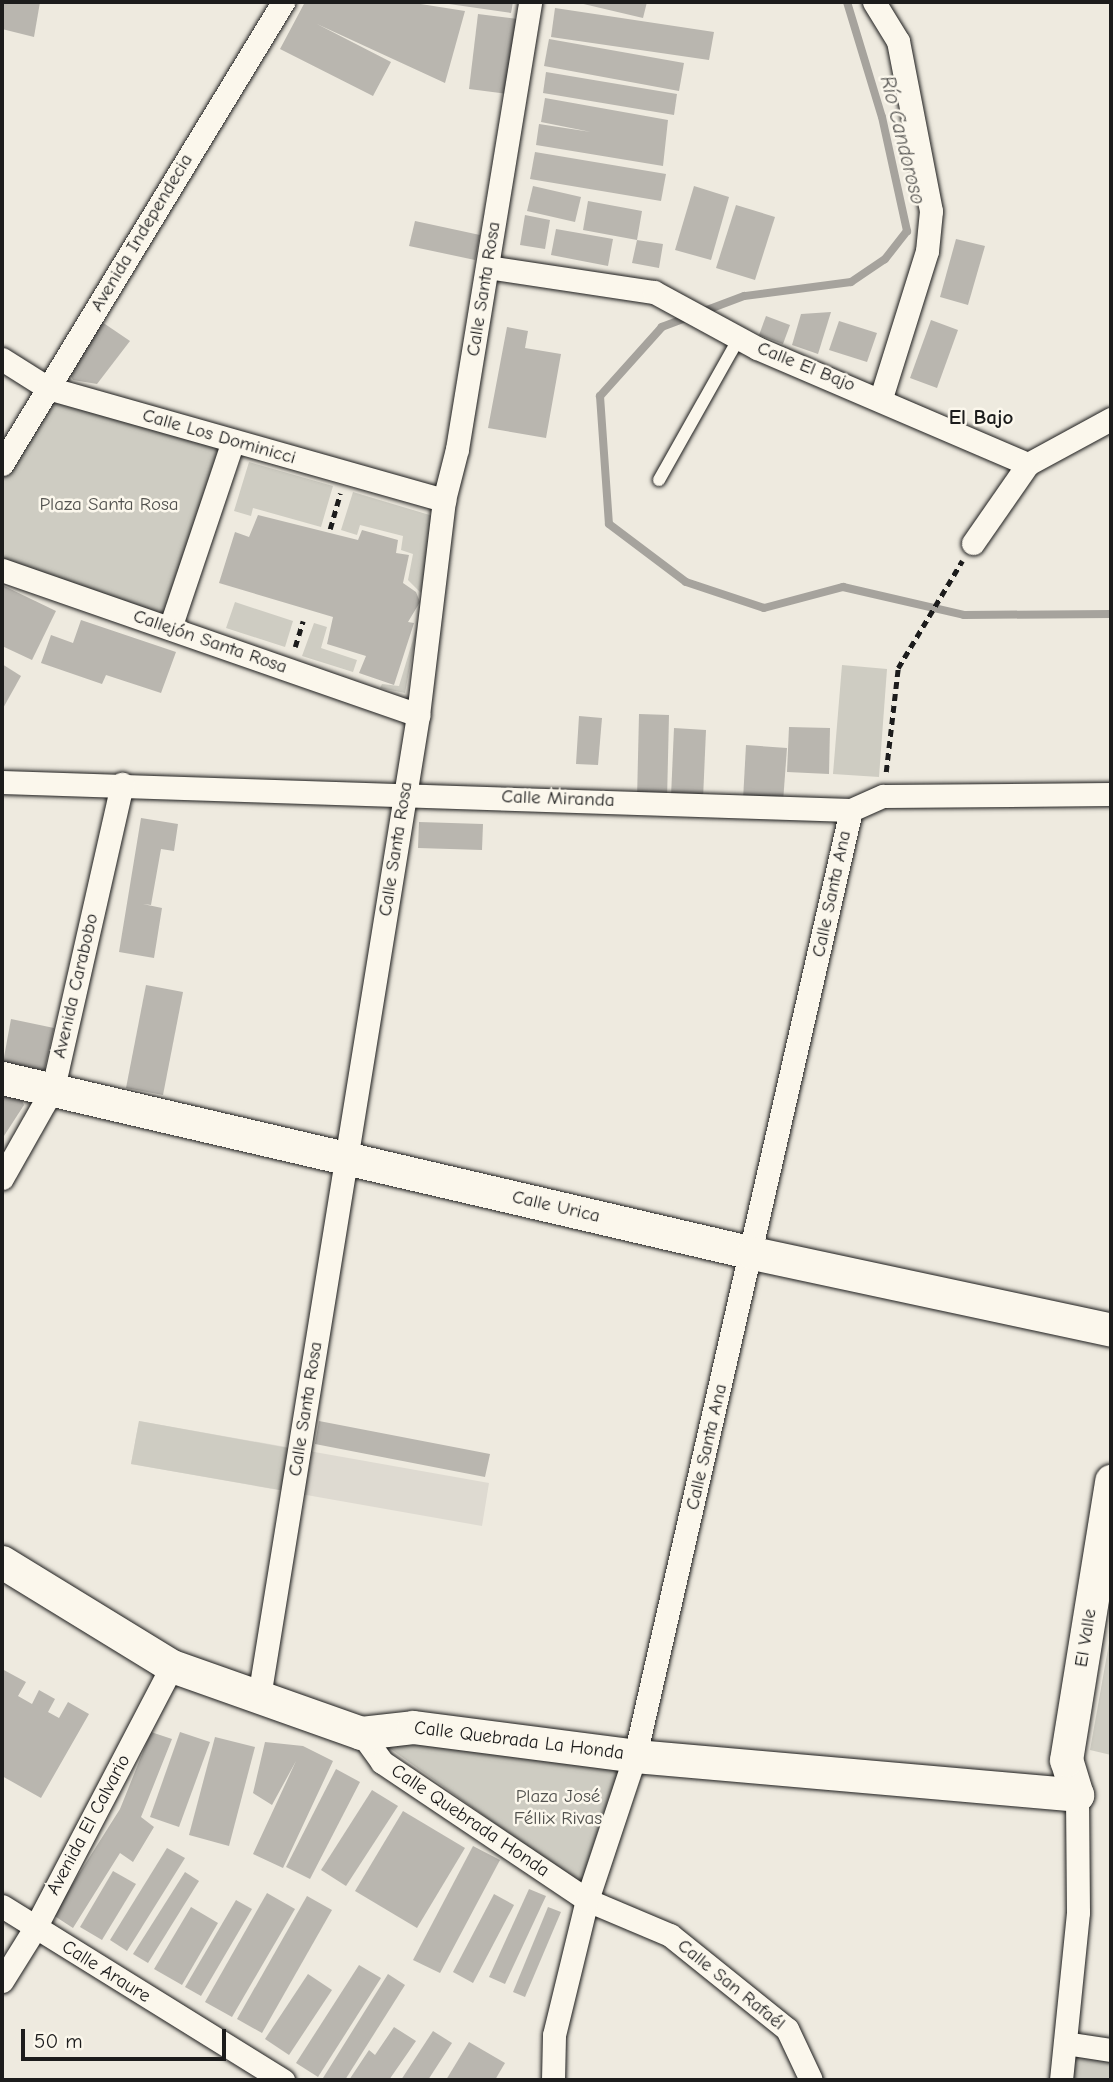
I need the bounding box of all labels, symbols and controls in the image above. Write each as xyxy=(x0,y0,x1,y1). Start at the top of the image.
water label: Río Candoroso xyxy=(875,73,931,207)
street label: Avenida Independecia xyxy=(86,150,198,316)
street label: Calle Santa Rosa xyxy=(462,220,506,358)
street label: Calle El Bajo xyxy=(754,337,858,397)
street label: Calle Los Dominicci xyxy=(140,404,298,470)
district label: El Bajo xyxy=(949,404,1013,430)
park label: Plaza Santa Rosa xyxy=(39,494,179,516)
street label: Callejón Santa Rosa xyxy=(130,605,290,679)
street label: Calle Santa Rosa xyxy=(374,780,418,918)
street label: Calle Miranda xyxy=(501,786,615,812)
street label: Calle Santa Ana xyxy=(807,829,857,959)
street label: Avenida Carabobo xyxy=(48,911,104,1061)
street label: Calle Urica xyxy=(510,1186,602,1228)
street label: Calle Santa Rosa xyxy=(284,1340,328,1478)
street label: Calle Santa Ana xyxy=(681,1382,733,1512)
street label: El Valle xyxy=(1070,1607,1102,1669)
street label: Calle Quebrada La Honda xyxy=(413,1717,625,1765)
street label: Avenida El Calvario xyxy=(42,1751,136,1899)
street label: Calle Quebrada Honda xyxy=(387,1760,553,1882)
park label: Plaza José Féllix Rivas xyxy=(514,1786,602,1830)
street label: Calle San Rafaél xyxy=(672,1935,790,2035)
street label: Calle Araure xyxy=(58,1936,154,2008)
scale bar xyxy=(24,2016,229,2060)
text: 50 m xyxy=(34,2029,83,2053)

